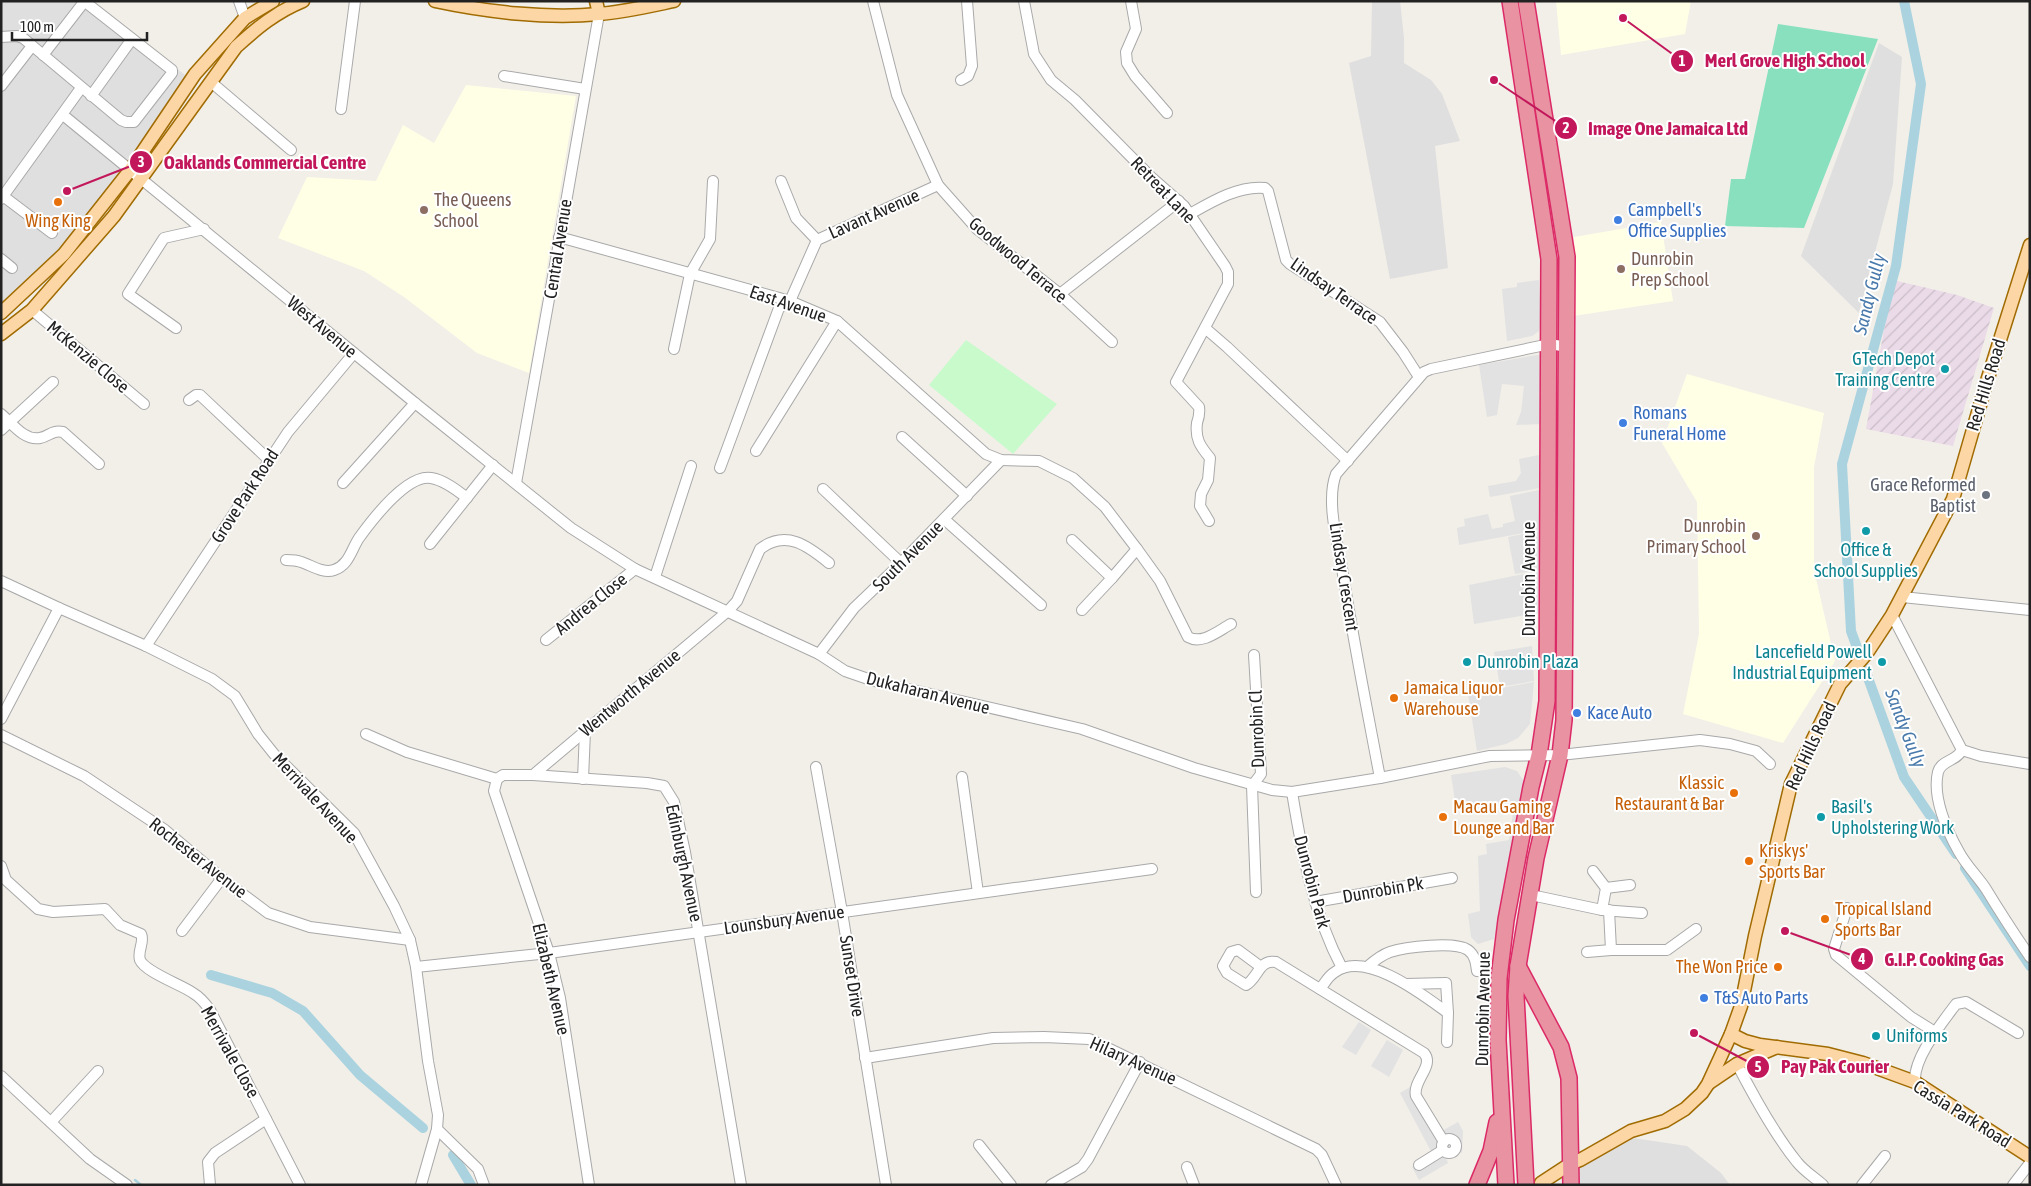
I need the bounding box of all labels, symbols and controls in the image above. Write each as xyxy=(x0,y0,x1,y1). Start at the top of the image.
scale bar xyxy=(12,10,148,42)
text: 100 m xyxy=(20,18,54,35)
callout: Merl Grove High School xyxy=(1669,44,1875,78)
text: Merl Grove High School xyxy=(1705,49,1866,71)
text: 1 xyxy=(1678,52,1686,69)
callout: Image One Jamaica Ltd xyxy=(1553,111,1758,145)
text: Image One Jamaica Ltd xyxy=(1588,117,1748,139)
text: 2 xyxy=(1562,119,1570,136)
callout: Oaklands Commercial Centre xyxy=(128,145,376,179)
text: Oaklands Commercial Centre xyxy=(164,151,367,173)
street label: Retreat Lane xyxy=(1127,152,1200,227)
text: 3 xyxy=(137,153,145,170)
street label: Lavant Avenue xyxy=(825,184,922,243)
place label: The Queens School xyxy=(434,189,511,231)
marker: Wing King xyxy=(52,196,64,208)
street label: Central Avenue xyxy=(539,198,576,300)
place label: Campbell's Office Supplies xyxy=(1628,199,1726,241)
marker: The Queens School xyxy=(418,204,430,216)
place label: Wing King xyxy=(25,210,91,231)
street label: Goodwood Terrace xyxy=(965,212,1072,307)
marker: Campbell's Office Supplies xyxy=(1612,214,1624,226)
place label: Dunrobin Prep School xyxy=(1631,248,1709,290)
water label: Sandy Gully xyxy=(1848,251,1890,338)
street label: Lindsay Terrace xyxy=(1287,253,1382,328)
marker: Dunrobin Prep School xyxy=(1615,263,1627,275)
street label: East Avenue xyxy=(747,281,829,326)
street label: West Avenue xyxy=(283,291,361,362)
street label: McKenzie Close xyxy=(43,316,134,397)
street label: Red Hills Road xyxy=(1962,336,2010,434)
place label: GTech Depot Training Centre xyxy=(1835,348,1935,390)
marker: GTech Depot Training Centre xyxy=(1939,363,1951,375)
place label: Romans Funeral Home xyxy=(1633,402,1726,444)
marker: Romans Funeral Home xyxy=(1617,417,1629,429)
street label: Grove Park Road xyxy=(206,445,283,547)
place label: Grace Reformed Baptist xyxy=(1870,474,1976,516)
marker: Grace Reformed Baptist xyxy=(1980,489,1992,501)
place label: Dunrobin Primary School xyxy=(1647,515,1746,557)
street label: South Avenue xyxy=(868,516,947,595)
street label: Lindsay Crescent xyxy=(1326,521,1363,633)
street label: Dunrobin Avenue xyxy=(1518,522,1539,636)
marker: Office & School Supplies xyxy=(1860,525,1872,537)
marker: Dunrobin Primary School xyxy=(1750,530,1762,542)
place label: Office & School Supplies xyxy=(1814,539,1918,581)
street label: Andrea Close xyxy=(551,568,631,639)
place label: Lancefield Powell Industrial Equipment xyxy=(1732,641,1872,683)
street label: Wentworth Avenue xyxy=(575,644,684,741)
place label: Dunrobin Plaza xyxy=(1477,651,1579,672)
marker: Dunrobin Plaza xyxy=(1461,656,1473,668)
marker: Lancefield Powell Industrial Equipment xyxy=(1876,656,1888,668)
street label: Dukaharan Avenue xyxy=(864,667,992,718)
place label: Jamaica Liquor Warehouse xyxy=(1404,677,1504,719)
water label: Sandy Gully xyxy=(1881,685,1931,771)
street label: Dunrobin Cl xyxy=(1245,689,1268,768)
marker: Jamaica Liquor Warehouse xyxy=(1388,692,1400,704)
street label: Red Hills Road xyxy=(1781,698,1840,793)
place label: Kace Auto xyxy=(1587,702,1652,723)
marker: Kace Auto xyxy=(1571,707,1583,719)
street label: Merrivale Avenue xyxy=(268,748,362,847)
place label: Klassic Restaurant & Bar xyxy=(1614,772,1725,814)
marker: Klassic Restaurant & Bar xyxy=(1728,787,1740,799)
place label: Macau Gaming Lounge and Bar xyxy=(1453,796,1555,838)
place label: Basil's Upholstering Work xyxy=(1831,796,1954,838)
street label: Edinburgh Avenue xyxy=(662,802,707,924)
marker: Macau Gaming Lounge and Bar xyxy=(1437,811,1449,823)
marker: Basil's Upholstering Work xyxy=(1815,811,1827,823)
street label: Rochester Avenue xyxy=(145,813,251,902)
street label: Dunrobin Park xyxy=(1290,833,1335,931)
place label: Kriskys' Sports Bar xyxy=(1759,840,1826,882)
marker: Kriskys' Sports Bar xyxy=(1743,855,1755,867)
street label: Dunrobin Pk xyxy=(1341,872,1425,907)
place label: Tropical Island Sports Bar xyxy=(1835,898,1932,940)
street label: Lounsbury Avenue xyxy=(722,901,846,938)
marker: Tropical Island Sports Bar xyxy=(1819,913,1831,925)
street label: Elizabeth Avenue xyxy=(528,921,575,1037)
street label: Sunset Drive xyxy=(836,934,869,1018)
callout: G.I.P. Cooking Gas xyxy=(1849,942,2014,976)
text: G.I.P. Cooking Gas xyxy=(1884,948,2004,970)
text: 4 xyxy=(1857,950,1866,967)
street label: Dunrobin Avenue xyxy=(1471,951,1494,1067)
place label: The Won Price xyxy=(1676,956,1768,977)
marker: The Won Price xyxy=(1772,961,1784,973)
place label: T&S Auto Parts xyxy=(1714,987,1808,1008)
marker: T&S Auto Parts xyxy=(1698,992,1710,1004)
street label: Merrivale Close xyxy=(197,1002,264,1101)
place label: Uniforms xyxy=(1886,1025,1948,1046)
marker: Uniforms xyxy=(1870,1030,1882,1042)
street label: Hilary Avenue xyxy=(1087,1032,1180,1089)
callout: Pay Pak Courier xyxy=(1746,1050,1899,1084)
text: Pay Pak Courier xyxy=(1781,1055,1889,1077)
text: 5 xyxy=(1754,1058,1762,1075)
street label: Cassia Park Road xyxy=(1910,1075,2015,1152)

